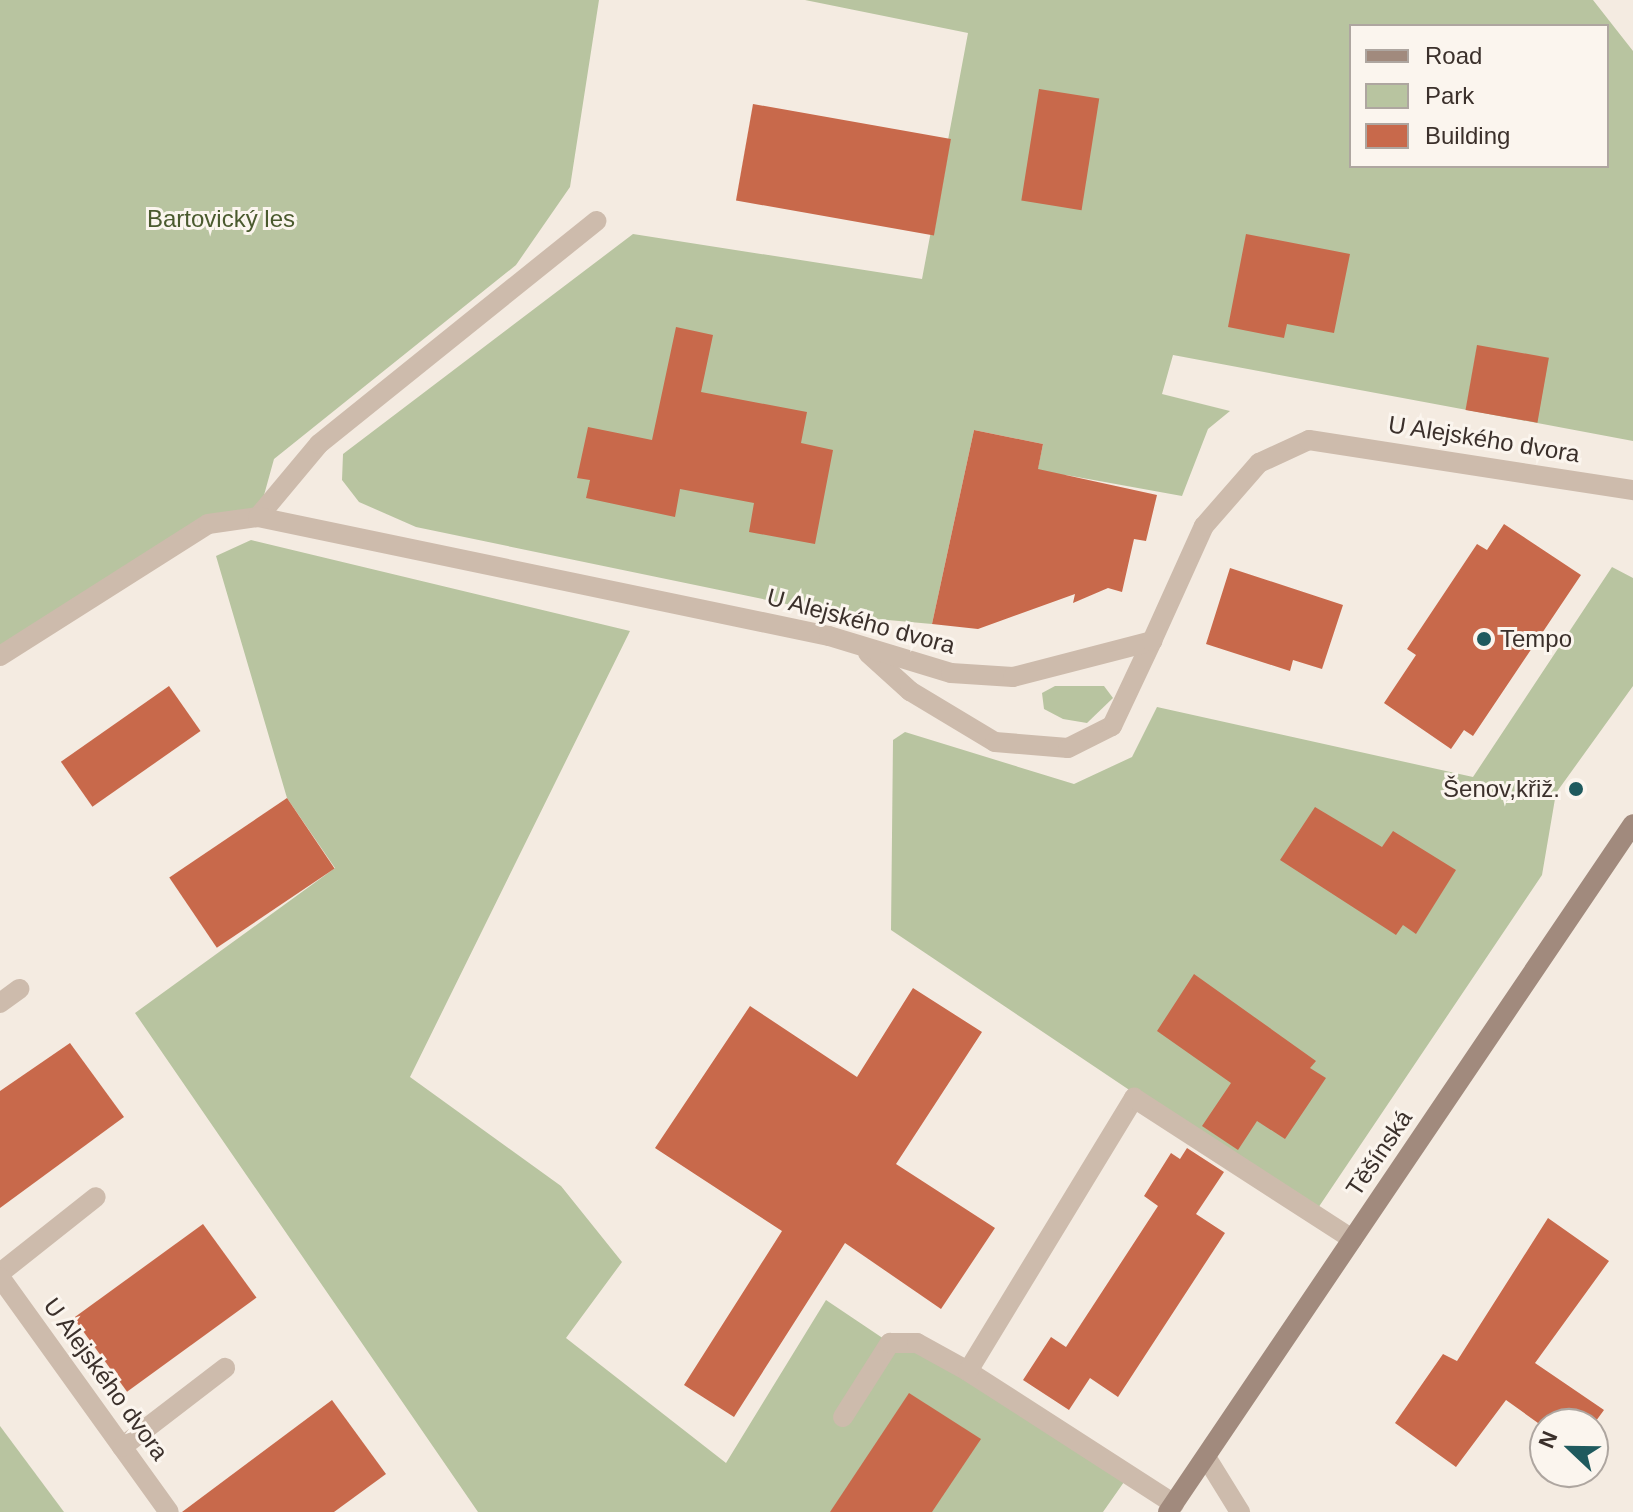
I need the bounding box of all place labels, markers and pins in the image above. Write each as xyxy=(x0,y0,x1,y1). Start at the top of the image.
place label: Tempo xyxy=(1500,625,1572,653)
marker: Tempo xyxy=(1475,630,1493,648)
place label: Šenov,křiž. xyxy=(1443,775,1560,803)
marker: Šenov,křiž. xyxy=(1567,780,1585,798)

